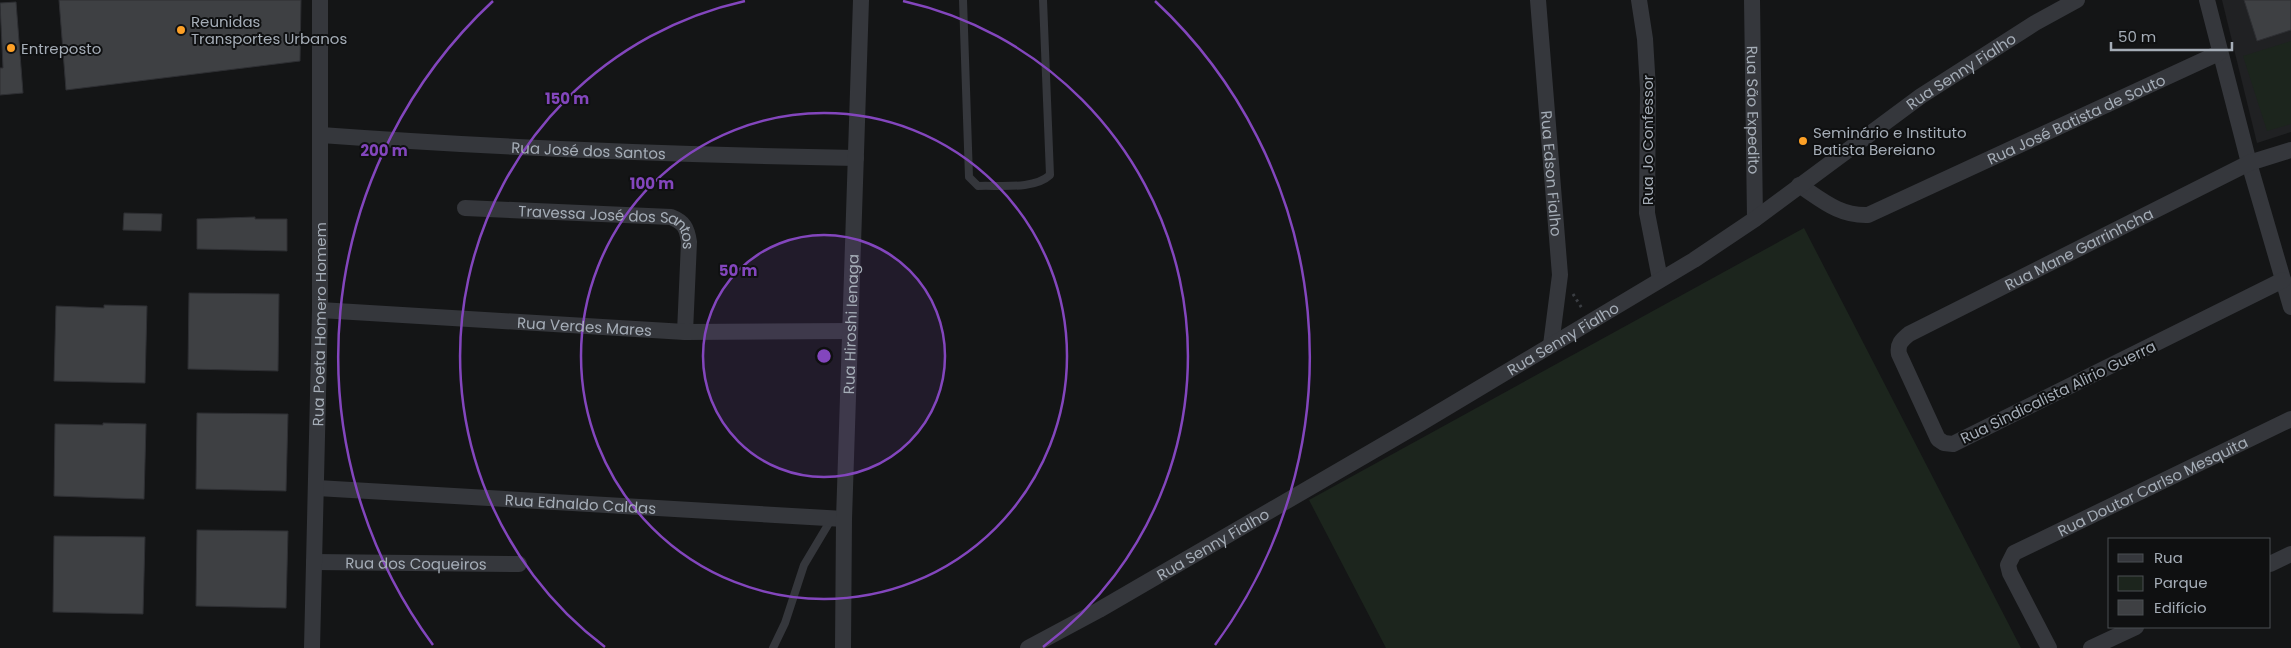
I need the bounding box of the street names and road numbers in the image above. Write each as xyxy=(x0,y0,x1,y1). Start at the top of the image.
street label: Rua Senny Fialho xyxy=(1902,28,2020,114)
street label: Rua São Expedito xyxy=(1742,45,1765,174)
street label: Rua José Batista de Souto xyxy=(1984,69,2169,169)
street label: Rua Jo Confessor xyxy=(1637,74,1658,205)
street label: Rua Edson Fialho xyxy=(1536,110,1567,237)
street label: Rua José dos Santos xyxy=(511,136,666,164)
street label: Travessa José dos Santos xyxy=(518,200,700,250)
street label: Rua Mane Garrinhcha xyxy=(2001,203,2156,295)
street label: Rua Poeta Homero Homem xyxy=(307,222,331,426)
street label: Rua Hiroshi Ienaga xyxy=(838,254,863,395)
street label: Rua Senny Fialho xyxy=(1503,297,1623,380)
street label: Rua Verdes Mares xyxy=(516,311,653,340)
street label: Rua Sindicalista Alirio Guerra xyxy=(1957,335,2159,449)
street label: Rua Doutor Carlso Mesquita xyxy=(2054,431,2251,541)
street label: Rua Ednaldo Caldas xyxy=(504,489,657,518)
street label: Rua Senny Fialho xyxy=(1152,503,1273,585)
street label: Rua dos Coqueiros xyxy=(345,552,487,574)

